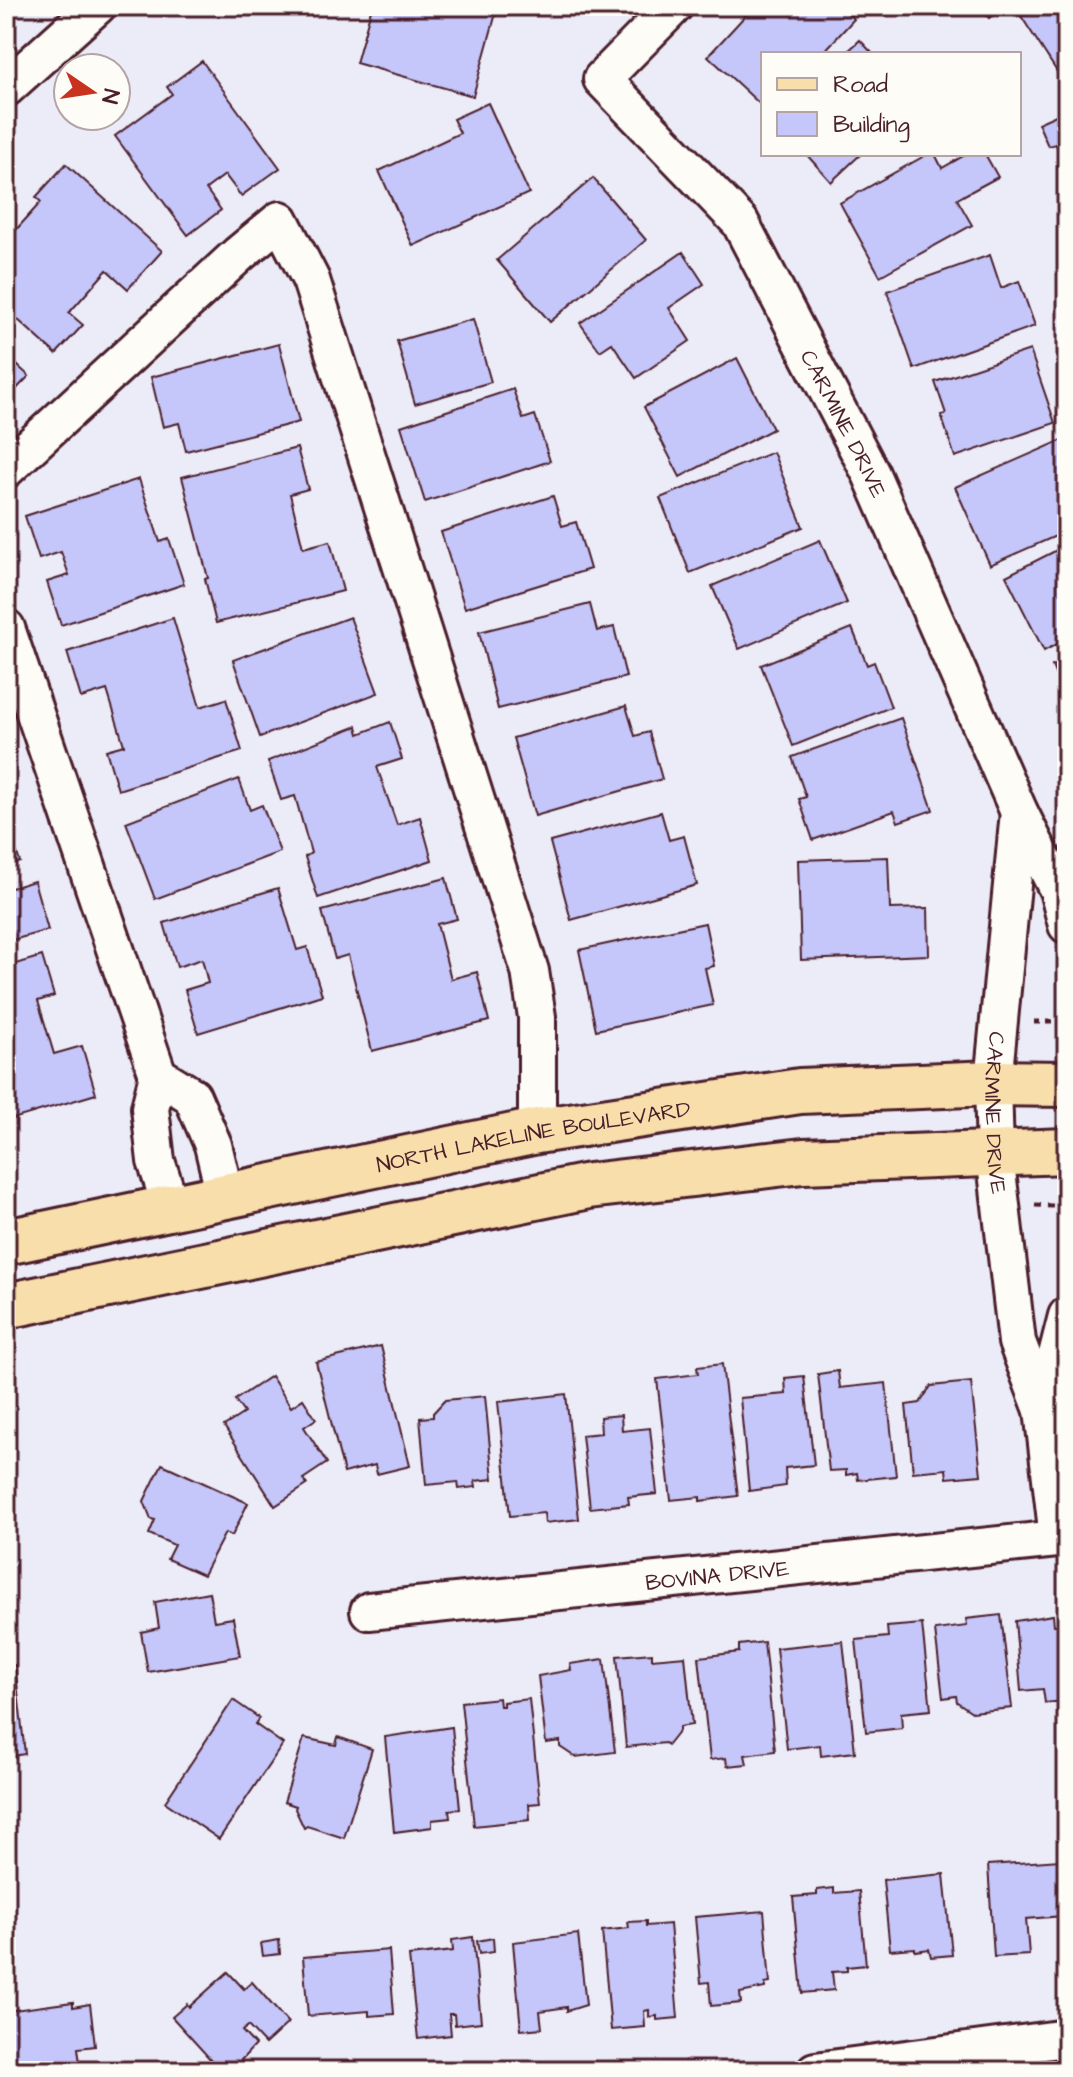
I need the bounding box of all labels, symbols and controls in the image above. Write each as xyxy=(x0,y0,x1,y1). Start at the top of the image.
north arrow xyxy=(52,52,132,132)
legend xyxy=(761,52,1021,156)
text: Road xyxy=(833,68,888,102)
text: N xyxy=(93,86,127,107)
text: Building xyxy=(833,108,910,143)
street label: CARMINE DRIVE xyxy=(792,345,893,503)
street label: CARMINE DRIVE xyxy=(976,1030,1014,1196)
street label: NORTH LAKELINE BOULEVARD xyxy=(374,1094,693,1181)
street label: BOVINA DRIVE xyxy=(644,1553,791,1599)

